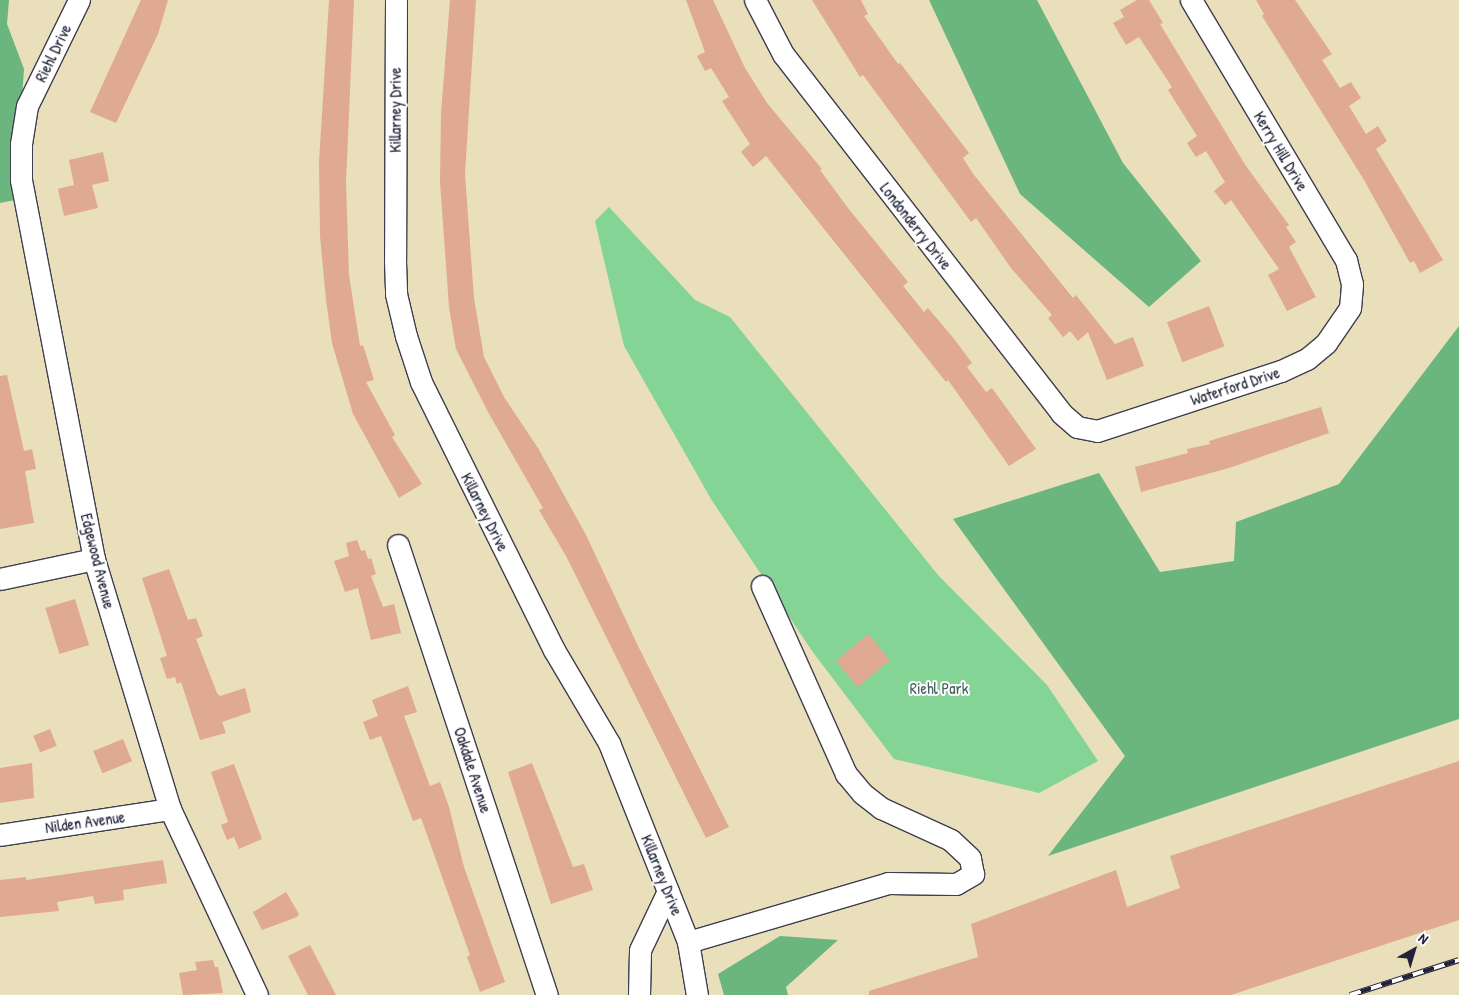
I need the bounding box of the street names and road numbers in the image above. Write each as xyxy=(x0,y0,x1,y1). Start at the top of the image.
street label: Riehl Drive xyxy=(31,21,75,85)
street label: Killarney Drive xyxy=(385,67,405,153)
street label: Kerry Hill Drive xyxy=(1250,108,1312,194)
street label: Londonderry Drive xyxy=(876,179,956,273)
street label: Waterford Drive xyxy=(1188,363,1282,409)
street label: Killarney Drive xyxy=(457,470,513,554)
street label: Edgewood Avenue xyxy=(77,511,119,611)
street label: Oakdale Avenue xyxy=(450,725,496,815)
street label: Nilden Avenue xyxy=(44,807,126,837)
street label: Killarney Drive xyxy=(637,832,687,918)

